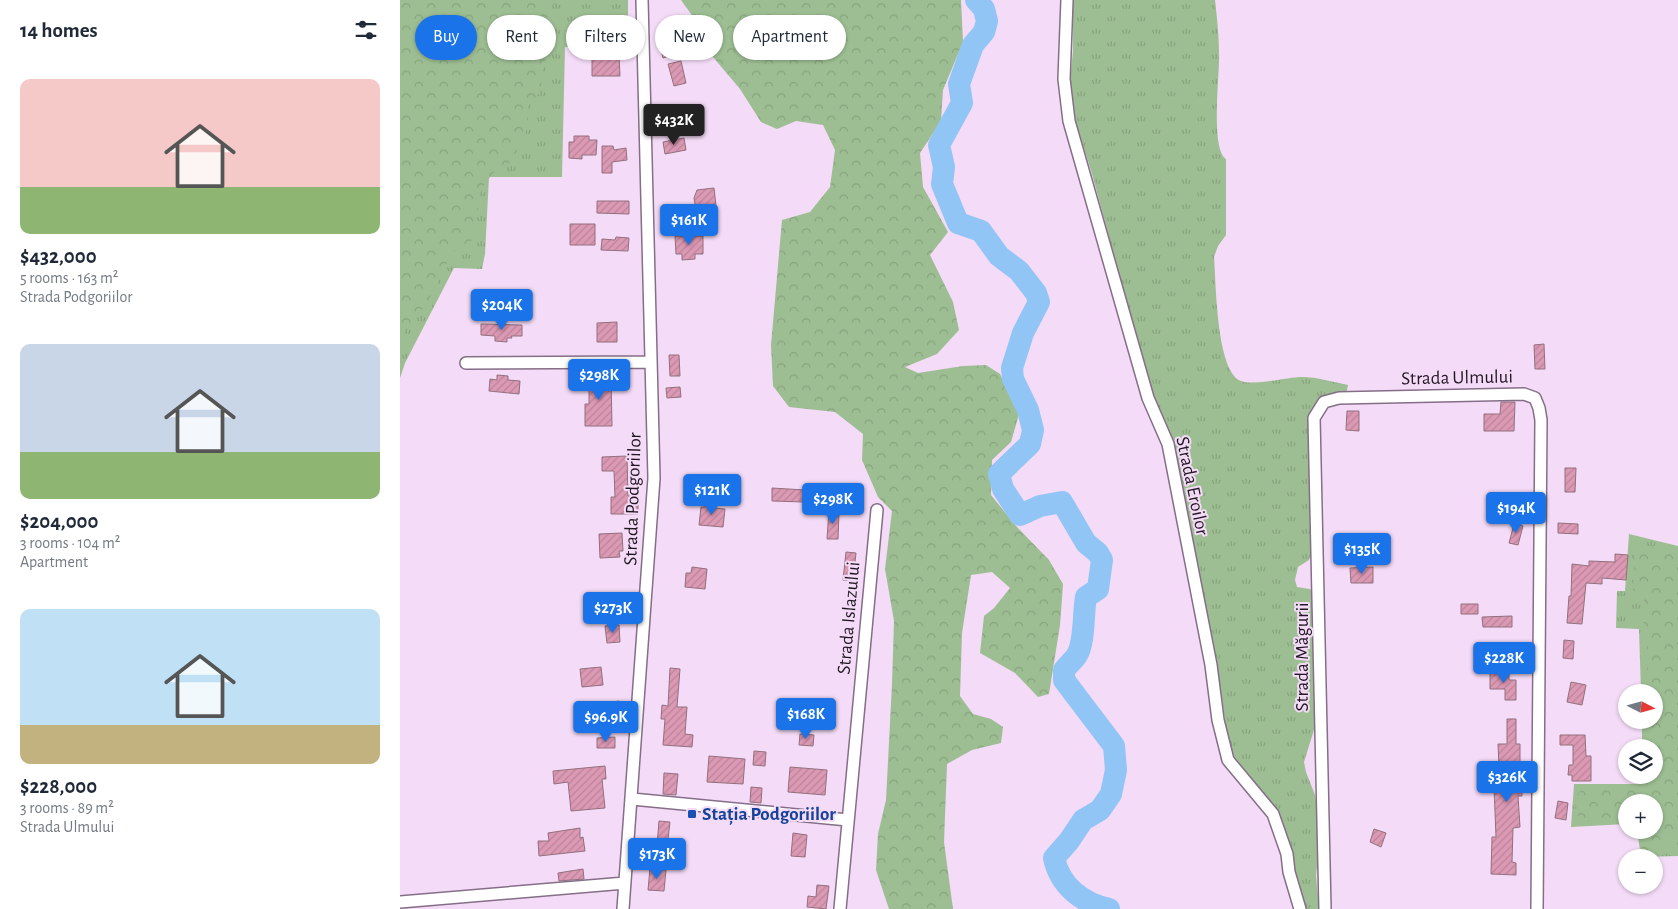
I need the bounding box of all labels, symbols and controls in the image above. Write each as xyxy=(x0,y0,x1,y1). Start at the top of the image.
chip: Buy xyxy=(415,15,477,60)
chip: Rent xyxy=(487,15,556,60)
chip: Filters xyxy=(566,15,645,60)
chip: New xyxy=(655,15,723,60)
chip: Apartment xyxy=(733,15,846,60)
icon: filters xyxy=(352,16,380,44)
text: 14 homes xyxy=(20,20,98,41)
pin: $432K xyxy=(639,104,709,146)
icon: home xyxy=(155,111,245,201)
text: $432K xyxy=(654,112,694,128)
pin: $161K xyxy=(654,204,724,246)
text: $161K xyxy=(671,212,707,228)
text: $432,000 xyxy=(20,246,97,267)
text: 5 rooms · 163 m² xyxy=(20,270,118,286)
pin: $204K xyxy=(467,288,537,331)
text: Strada Podgoriilor xyxy=(20,289,132,305)
text: $204K xyxy=(482,297,522,313)
pin: $298K xyxy=(564,358,634,401)
text: $298K xyxy=(579,367,619,383)
street label: Strada Ulmului xyxy=(1401,368,1513,388)
icon: home xyxy=(155,376,245,466)
street label: Strada Podgoriilor xyxy=(621,432,645,566)
street label: Strada Eroilor xyxy=(1172,435,1212,537)
pin: $121K xyxy=(677,474,747,516)
text: $121K xyxy=(694,482,730,498)
pin: $298K xyxy=(798,482,868,525)
text: $298K xyxy=(813,491,853,507)
pin: $194K xyxy=(1481,492,1551,534)
text: $194K xyxy=(1497,500,1535,516)
text: $204,000 xyxy=(20,511,98,532)
pin: $135K xyxy=(1327,532,1397,575)
text: 3 rooms · 104 m² xyxy=(20,535,120,551)
text: $135K xyxy=(1344,541,1380,557)
text: Apartment xyxy=(20,554,88,570)
street label: Strada Islazului xyxy=(835,561,863,675)
pin: $273K xyxy=(578,592,648,634)
text: $273K xyxy=(594,600,632,616)
street label: Strada Măgurii xyxy=(1293,602,1312,712)
icon: home xyxy=(155,641,245,731)
pin: $228K xyxy=(1469,642,1539,684)
text: $228K xyxy=(1484,650,1524,666)
north arrow xyxy=(1618,684,1662,729)
map controls xyxy=(1618,684,1663,894)
pin: $168K xyxy=(771,698,841,740)
pin: $96.9K xyxy=(565,700,647,743)
text: $168K xyxy=(787,706,825,722)
text: $96.9K xyxy=(584,709,628,725)
button: layers xyxy=(1618,739,1663,784)
pin: $326K xyxy=(1472,760,1542,803)
text: $326K xyxy=(1488,769,1526,785)
text: $228,000 xyxy=(20,776,97,797)
button: + xyxy=(1618,794,1663,839)
text: 3 rooms · 89 m² xyxy=(20,800,114,816)
place label: Stația Podgoriilor xyxy=(702,805,836,826)
marker: Stația Podgoriilor xyxy=(686,808,698,820)
text: Strada Ulmului xyxy=(20,819,114,835)
pin: $173K xyxy=(622,838,692,880)
text: $173K xyxy=(639,846,675,862)
button: − xyxy=(1618,849,1663,894)

